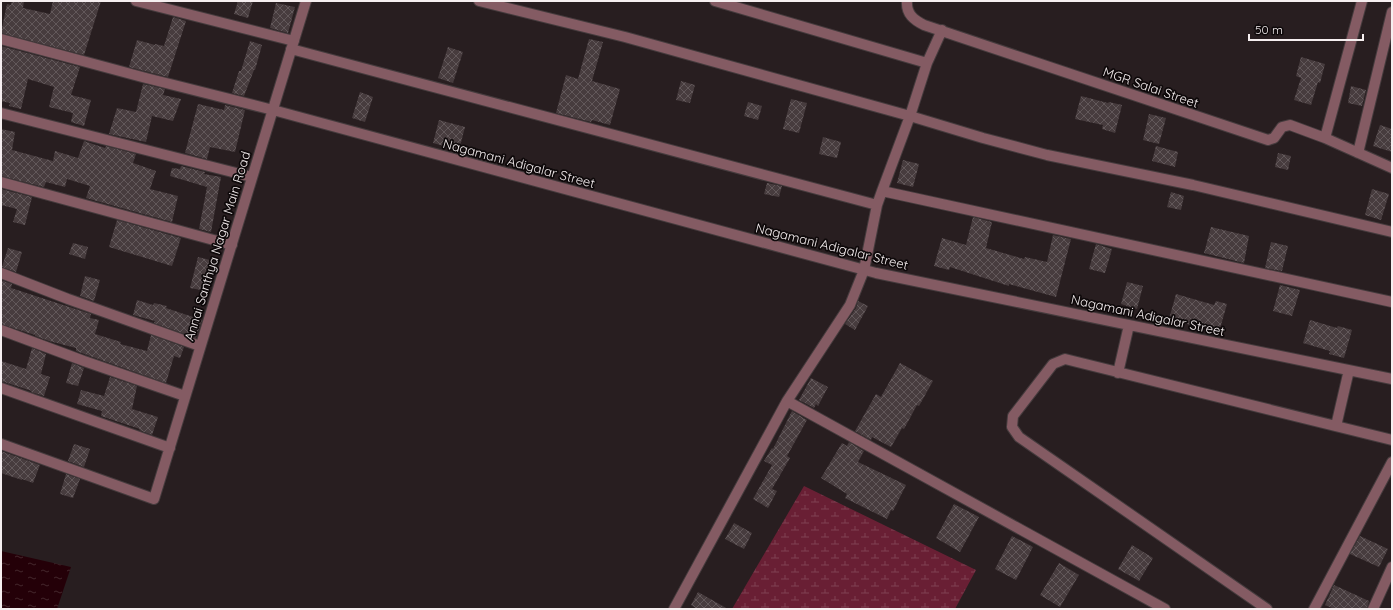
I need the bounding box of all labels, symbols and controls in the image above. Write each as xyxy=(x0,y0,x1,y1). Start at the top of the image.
scale bar xyxy=(1249,16,1363,42)
text: 50 m xyxy=(1255,22,1283,37)
street label: MGR Salai Street xyxy=(1101,63,1201,111)
street label: Nagamani Adigalar Street xyxy=(441,135,597,191)
street label: Annai Santhya Nagar Main Road xyxy=(180,149,254,343)
street label: Nagamani Adigalar Street xyxy=(754,219,910,273)
street label: Nagamani Adigalar Street xyxy=(1070,291,1226,339)

